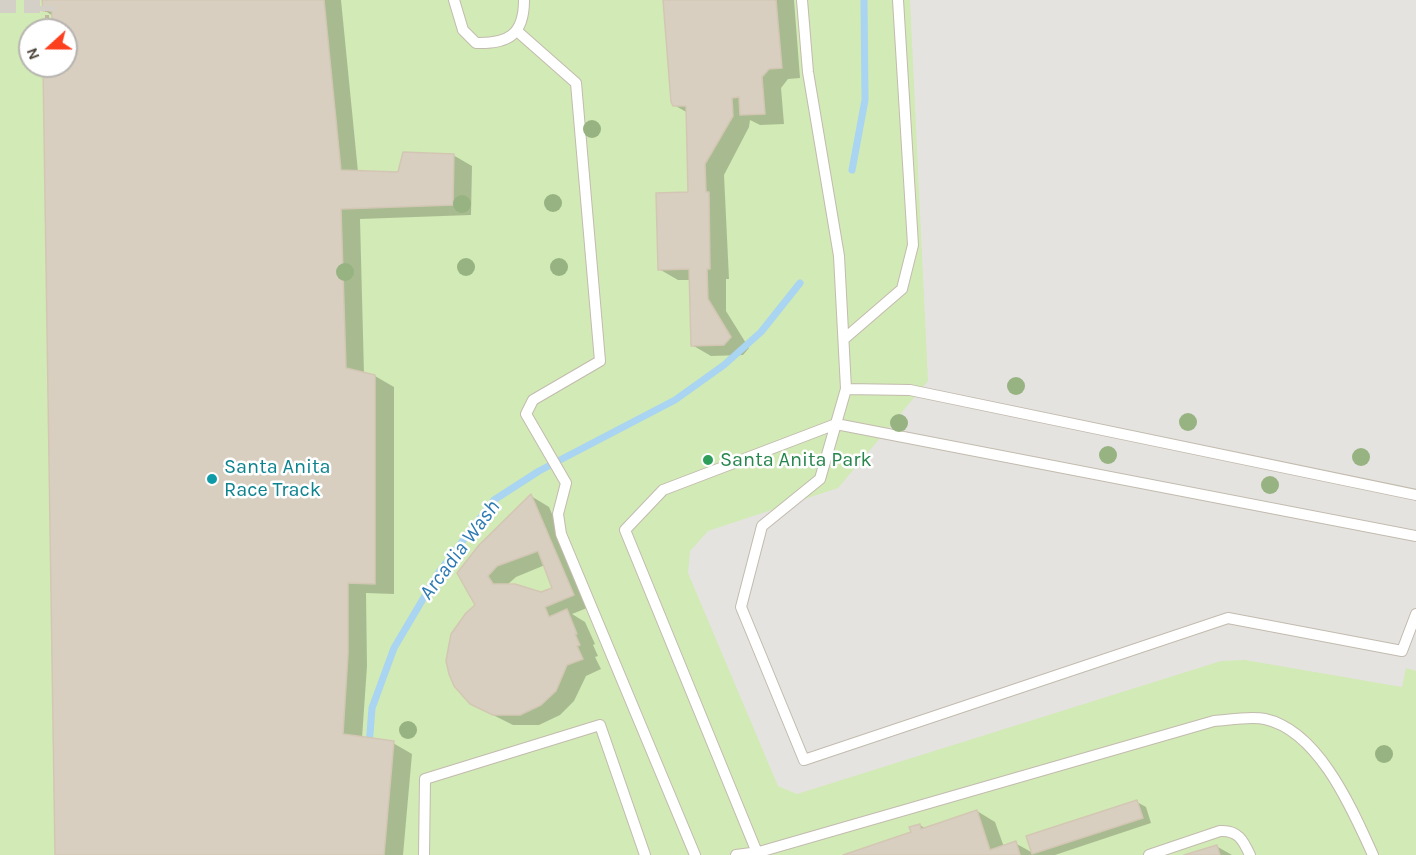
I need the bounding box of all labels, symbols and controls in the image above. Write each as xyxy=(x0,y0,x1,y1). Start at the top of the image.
north arrow xyxy=(18,18,78,78)
text: N xyxy=(22,45,44,63)
place label: Santa Anita Park xyxy=(720,448,872,472)
marker: Santa Anita Park xyxy=(701,453,715,467)
place label: Santa Anita Race Track xyxy=(224,455,330,502)
marker: Santa Anita Race Track xyxy=(205,472,219,486)
water label: Arcadia Wash xyxy=(414,495,506,605)

